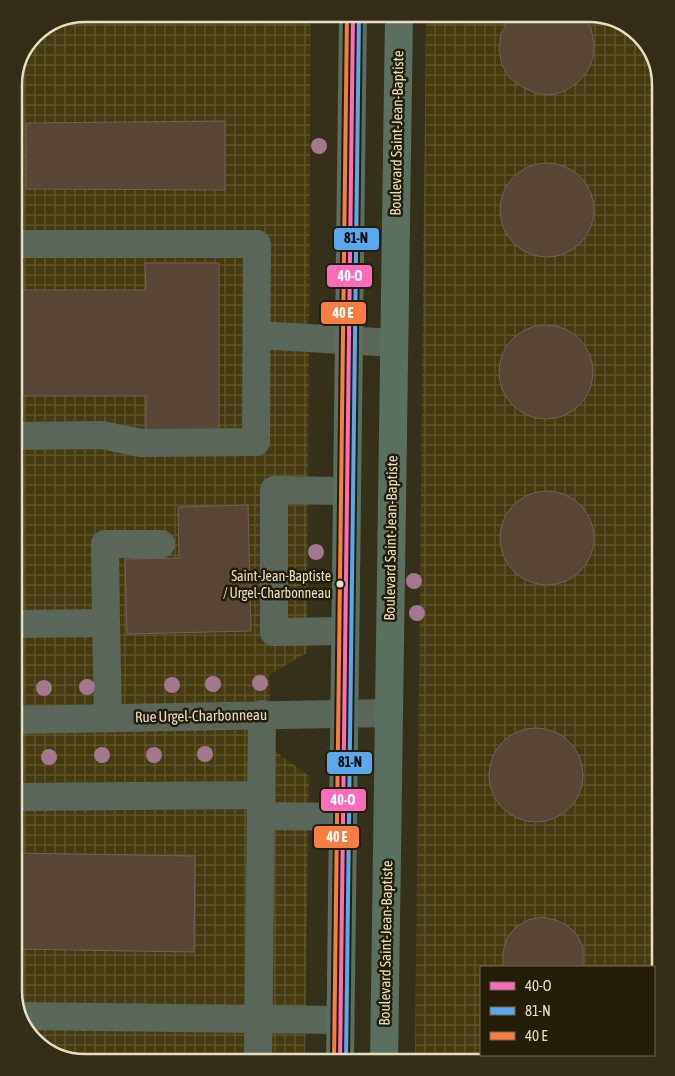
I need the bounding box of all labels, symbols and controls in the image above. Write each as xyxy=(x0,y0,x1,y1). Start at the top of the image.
street label: Boulevard Saint-Jean-Baptiste xyxy=(387,50,406,216)
line badge: 81-N xyxy=(333,227,380,251)
text: 81-N xyxy=(344,230,368,246)
line badge: 40-O xyxy=(326,264,373,288)
text: 40-O xyxy=(337,268,362,284)
line badge: 40 E xyxy=(320,301,367,325)
text: 40 E xyxy=(331,305,354,321)
street label: Boulevard Saint-Jean-Baptiste xyxy=(381,455,400,621)
place label: Saint-Jean-Baptiste / Urgel-Charbonneau xyxy=(223,568,331,601)
marker: Saint-Jean-Baptiste / Urgel-Charbonneau xyxy=(335,579,345,589)
street label: Rue Urgel-Charbonneau xyxy=(135,706,267,725)
line badge: 81-N xyxy=(326,751,373,775)
text: 81-N xyxy=(338,754,362,770)
line badge: 40-O xyxy=(320,788,367,812)
text: 40-O xyxy=(330,792,355,808)
line badge: 40 E xyxy=(313,825,360,849)
text: 40 E xyxy=(325,829,348,845)
street label: Boulevard Saint-Jean-Baptiste xyxy=(376,860,395,1026)
legend xyxy=(480,966,655,1056)
text: 40-O xyxy=(525,977,552,994)
text: 81-N xyxy=(525,1002,551,1019)
text: 40 E xyxy=(525,1027,548,1044)

